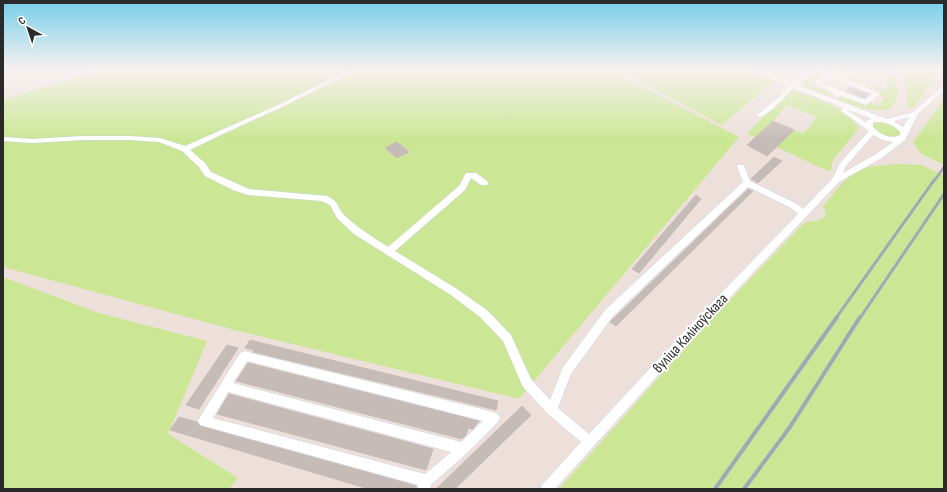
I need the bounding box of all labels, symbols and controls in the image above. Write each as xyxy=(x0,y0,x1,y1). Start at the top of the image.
north arrow xyxy=(8,8,48,48)
text: С xyxy=(16,14,29,28)
street label: вуліца Каліноўскага xyxy=(649,289,732,377)

